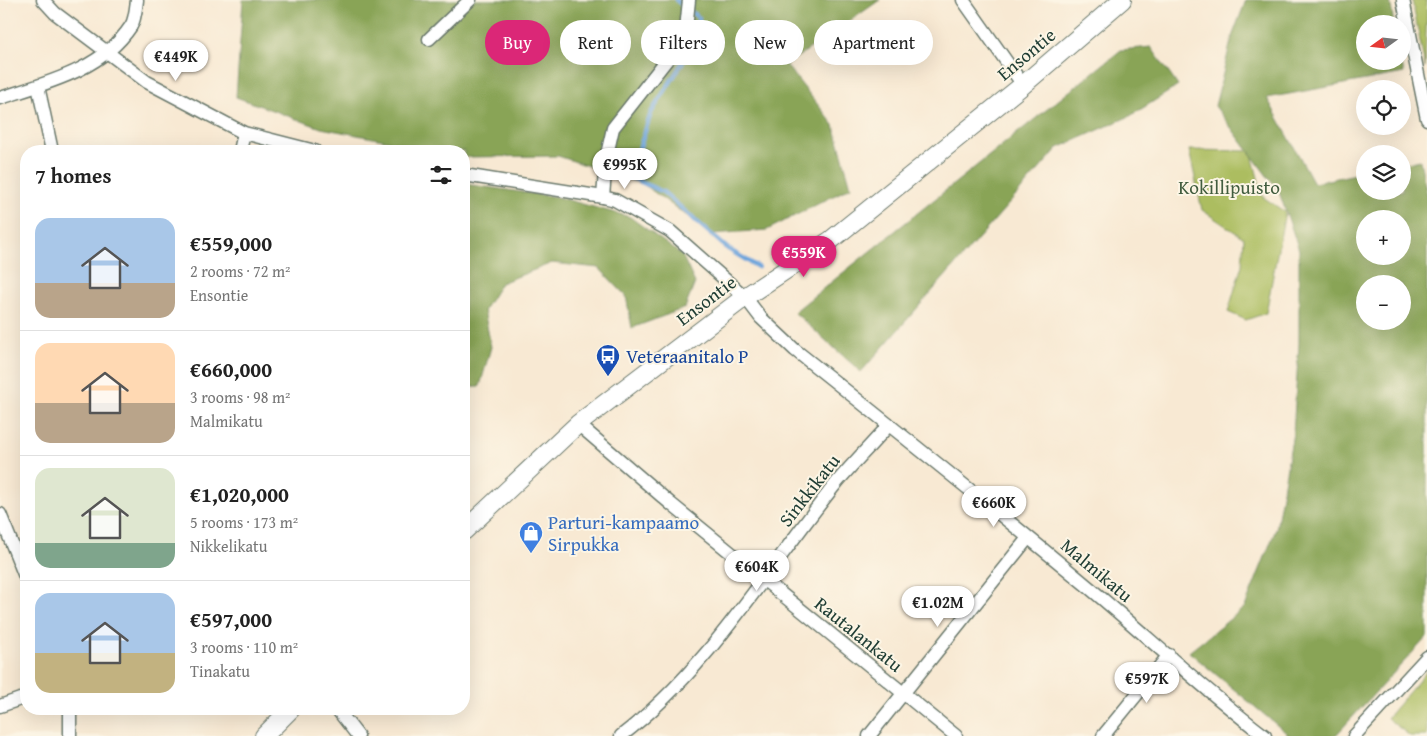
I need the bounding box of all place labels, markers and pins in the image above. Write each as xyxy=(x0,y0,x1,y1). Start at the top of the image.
pin: €449K xyxy=(141,39,211,82)
pin: €995K xyxy=(590,148,660,190)
pin: €559K xyxy=(769,236,839,278)
place label: Veteraanitalo P xyxy=(626,342,749,370)
bus stop icon: Veteraanitalo P xyxy=(595,343,621,377)
pin: €660K xyxy=(959,486,1029,528)
place label: Parturi-kampaamo Sirpukka xyxy=(548,508,699,558)
shop icon: Parturi-kampaamo Sirpukka xyxy=(518,520,544,554)
pin: €604K xyxy=(722,550,792,592)
pin: €1.02M xyxy=(897,586,979,628)
pin: €597K xyxy=(1112,662,1182,704)

